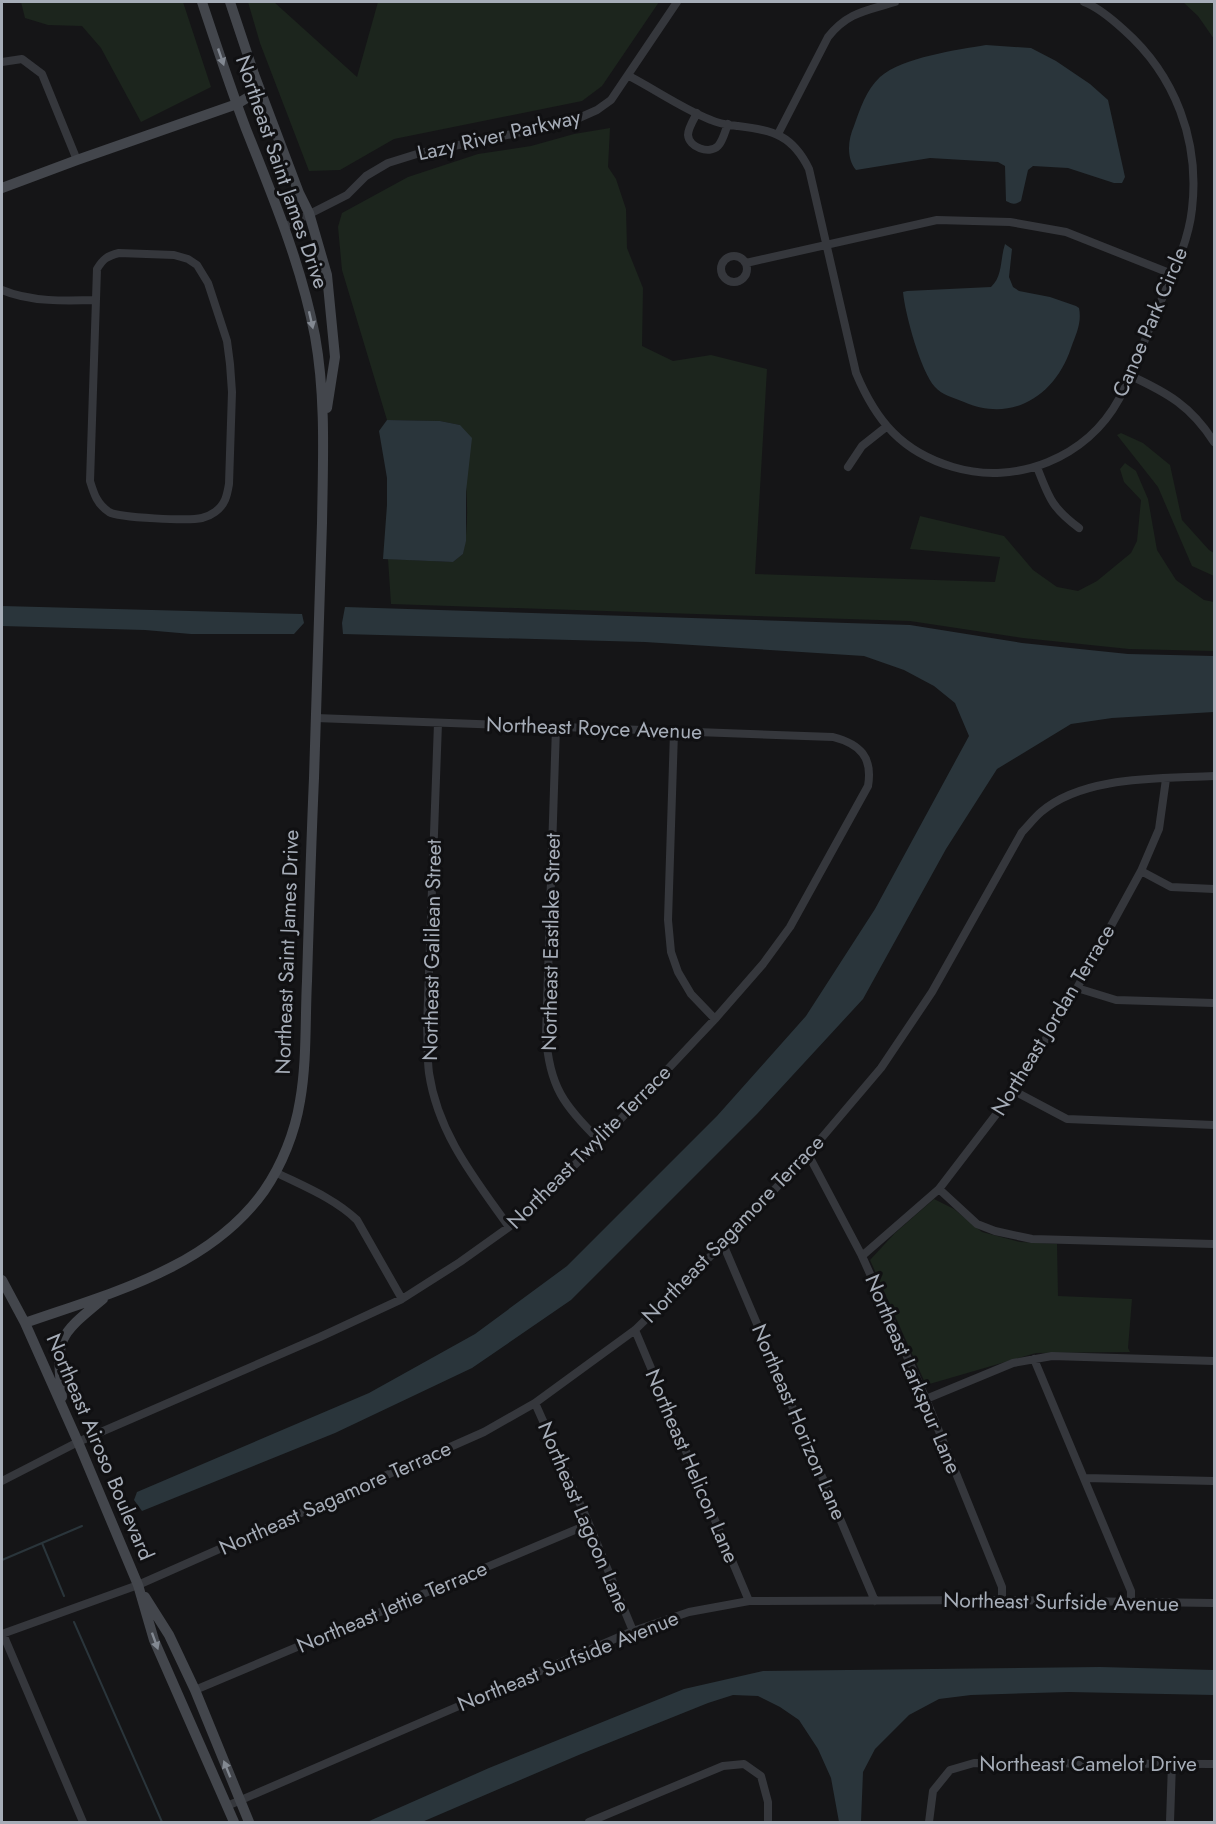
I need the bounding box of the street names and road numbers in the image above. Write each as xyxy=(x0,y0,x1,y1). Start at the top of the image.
street label: Northeast Saint James Drive xyxy=(228,51,336,293)
street label: Lazy River Parkway xyxy=(414,101,584,168)
street label: Canoe Park Circle xyxy=(1105,242,1195,402)
street label: Northeast Royce Avenue xyxy=(485,709,703,747)
street label: Northeast Saint James Drive xyxy=(268,829,306,1075)
street label: Northeast Eastlake Street xyxy=(534,833,568,1051)
street label: Northeast Galilean Street xyxy=(415,839,449,1061)
street label: Northeast Jordan Terrace xyxy=(984,918,1122,1121)
street label: Northeast Twylite Terrace xyxy=(500,1058,678,1236)
street label: Northeast Sagamore Terrace xyxy=(635,1128,831,1330)
street label: Northeast Larkspur Lane xyxy=(857,1270,969,1479)
street label: Northeast Horizon Lane xyxy=(744,1319,854,1525)
street label: Northeast Airoso Boulevard xyxy=(39,1329,161,1565)
street label: Northeast Helicon Lane xyxy=(638,1364,747,1568)
street label: Northeast Lagoon Lane xyxy=(530,1417,638,1617)
street label: Northeast Sagamore Terrace xyxy=(214,1433,456,1563)
street label: Northeast Jettie Terrace xyxy=(292,1553,492,1661)
street label: Northeast Surfside Avenue xyxy=(943,1585,1179,1619)
street label: Northeast Surfside Avenue xyxy=(453,1603,683,1719)
street label: Northeast Camelot Drive xyxy=(979,1749,1197,1779)

